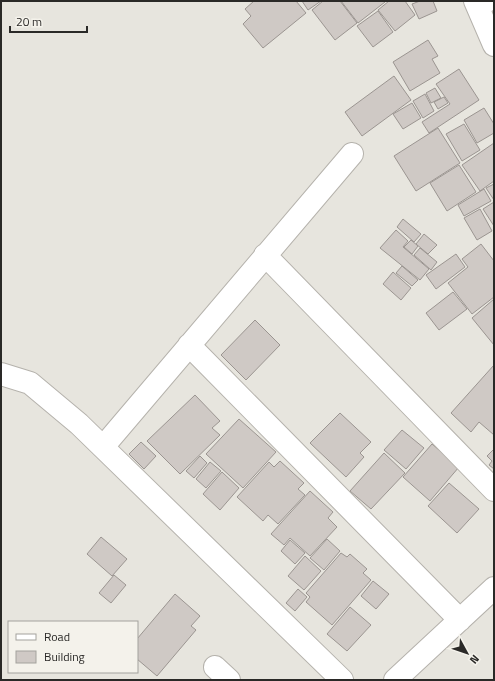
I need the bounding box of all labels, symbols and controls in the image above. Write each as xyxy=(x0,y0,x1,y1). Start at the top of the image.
scale bar xyxy=(10,8,87,34)
text: 20 m xyxy=(16,12,42,31)
legend xyxy=(8,621,138,673)
text: Road xyxy=(44,627,70,646)
north arrow xyxy=(447,633,487,673)
text: Building xyxy=(44,647,85,666)
text: N xyxy=(466,651,483,667)

